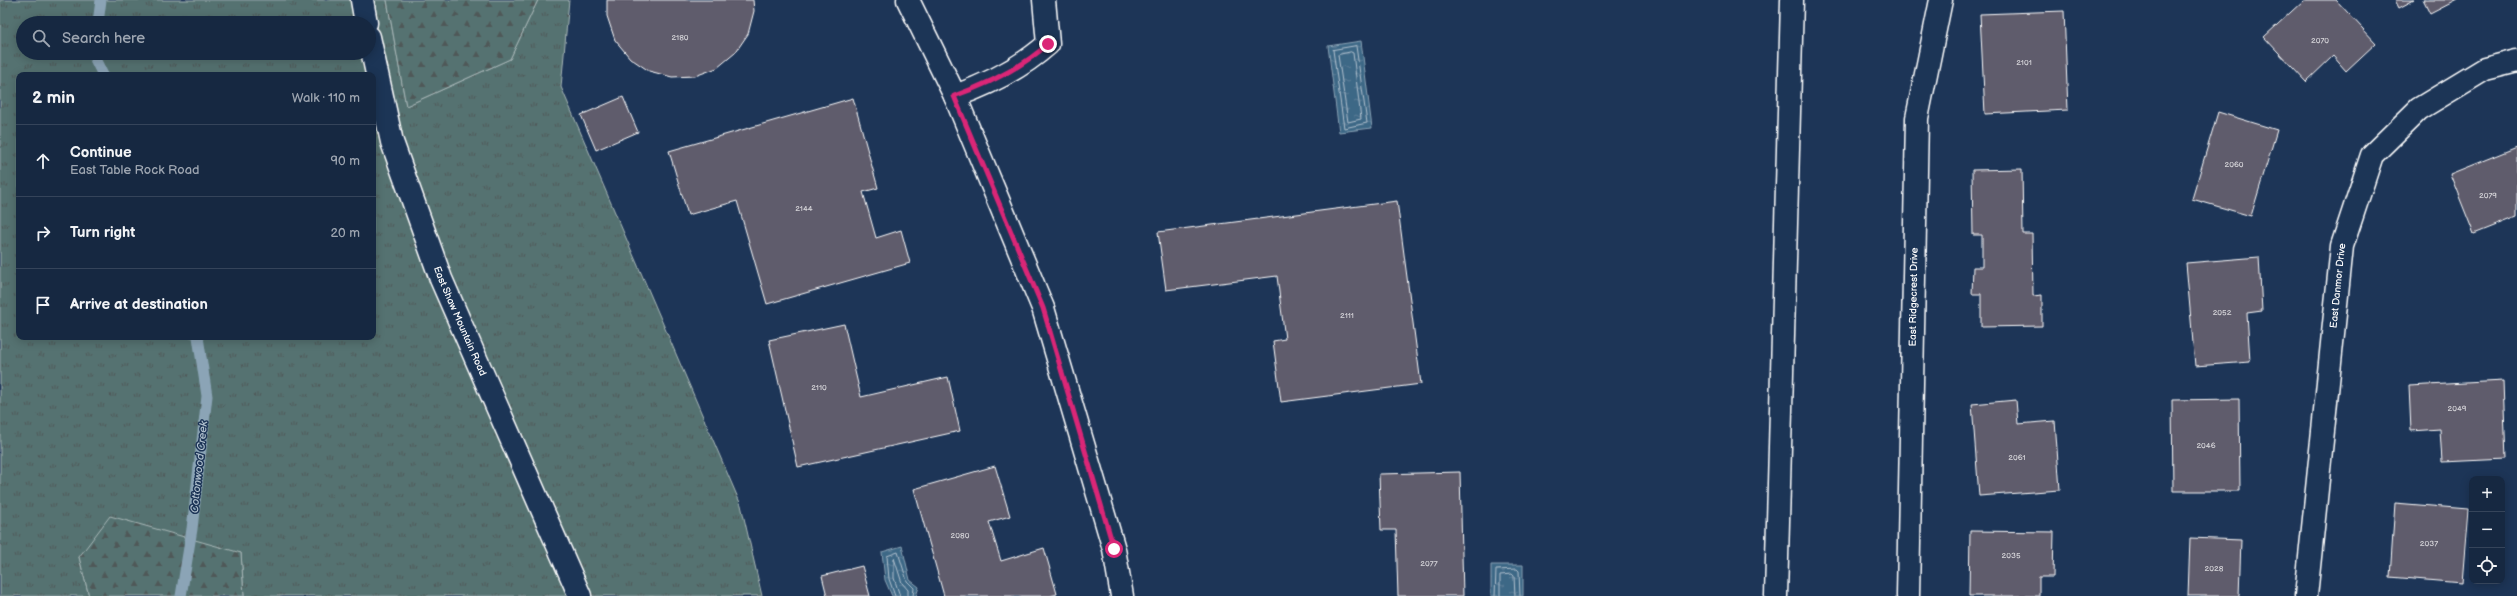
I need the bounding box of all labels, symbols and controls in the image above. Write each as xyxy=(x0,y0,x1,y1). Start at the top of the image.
search box xyxy=(16,16,376,60)
icon: search xyxy=(30,27,52,49)
text: Search here xyxy=(62,29,145,48)
house number: 2180 xyxy=(671,33,689,42)
route end xyxy=(1039,35,1057,53)
house number: 2070 xyxy=(2311,36,2329,45)
house number: 2101 xyxy=(2016,58,2032,67)
text: 2 min xyxy=(32,88,75,108)
text: Walk · 110 m xyxy=(292,90,360,106)
text: Continue xyxy=(70,143,132,162)
icon: ahead xyxy=(32,150,54,172)
text: 90 m xyxy=(331,153,360,169)
house number: 2060 xyxy=(2224,160,2244,169)
text: East Table Rock Road xyxy=(70,162,199,178)
house number: 2079 xyxy=(2479,191,2497,200)
house number: 2144 xyxy=(795,204,813,213)
icon: right xyxy=(32,222,54,244)
text: Turn right xyxy=(70,223,135,242)
text: 20 m xyxy=(330,225,360,241)
street label: East Danmor Drive xyxy=(2328,243,2348,329)
street label: East Ridgecrest Drive xyxy=(1907,247,1921,347)
street label: East Shaw Mountain Road xyxy=(431,265,489,378)
icon: arrive xyxy=(32,294,54,316)
text: Arrive at destination xyxy=(70,295,208,314)
house number: 2052 xyxy=(2213,308,2232,317)
house number: 2111 xyxy=(1340,311,1354,320)
house number: 2110 xyxy=(811,383,827,392)
house number: 2049 xyxy=(2448,404,2467,413)
water label: Cottonwood Creek xyxy=(188,420,210,514)
house number: 2046 xyxy=(2196,441,2216,450)
house number: 2061 xyxy=(2008,453,2026,462)
map controls xyxy=(2469,476,2505,584)
button: + xyxy=(2469,476,2505,512)
button: − xyxy=(2469,512,2505,548)
house number: 2080 xyxy=(951,531,970,540)
house number: 2037 xyxy=(2420,539,2438,548)
route start xyxy=(1105,540,1123,558)
button: locate xyxy=(2469,548,2505,584)
house number: 2035 xyxy=(2002,551,2021,560)
house number: 2077 xyxy=(1420,559,1438,568)
house number: 2028 xyxy=(2205,564,2224,573)

